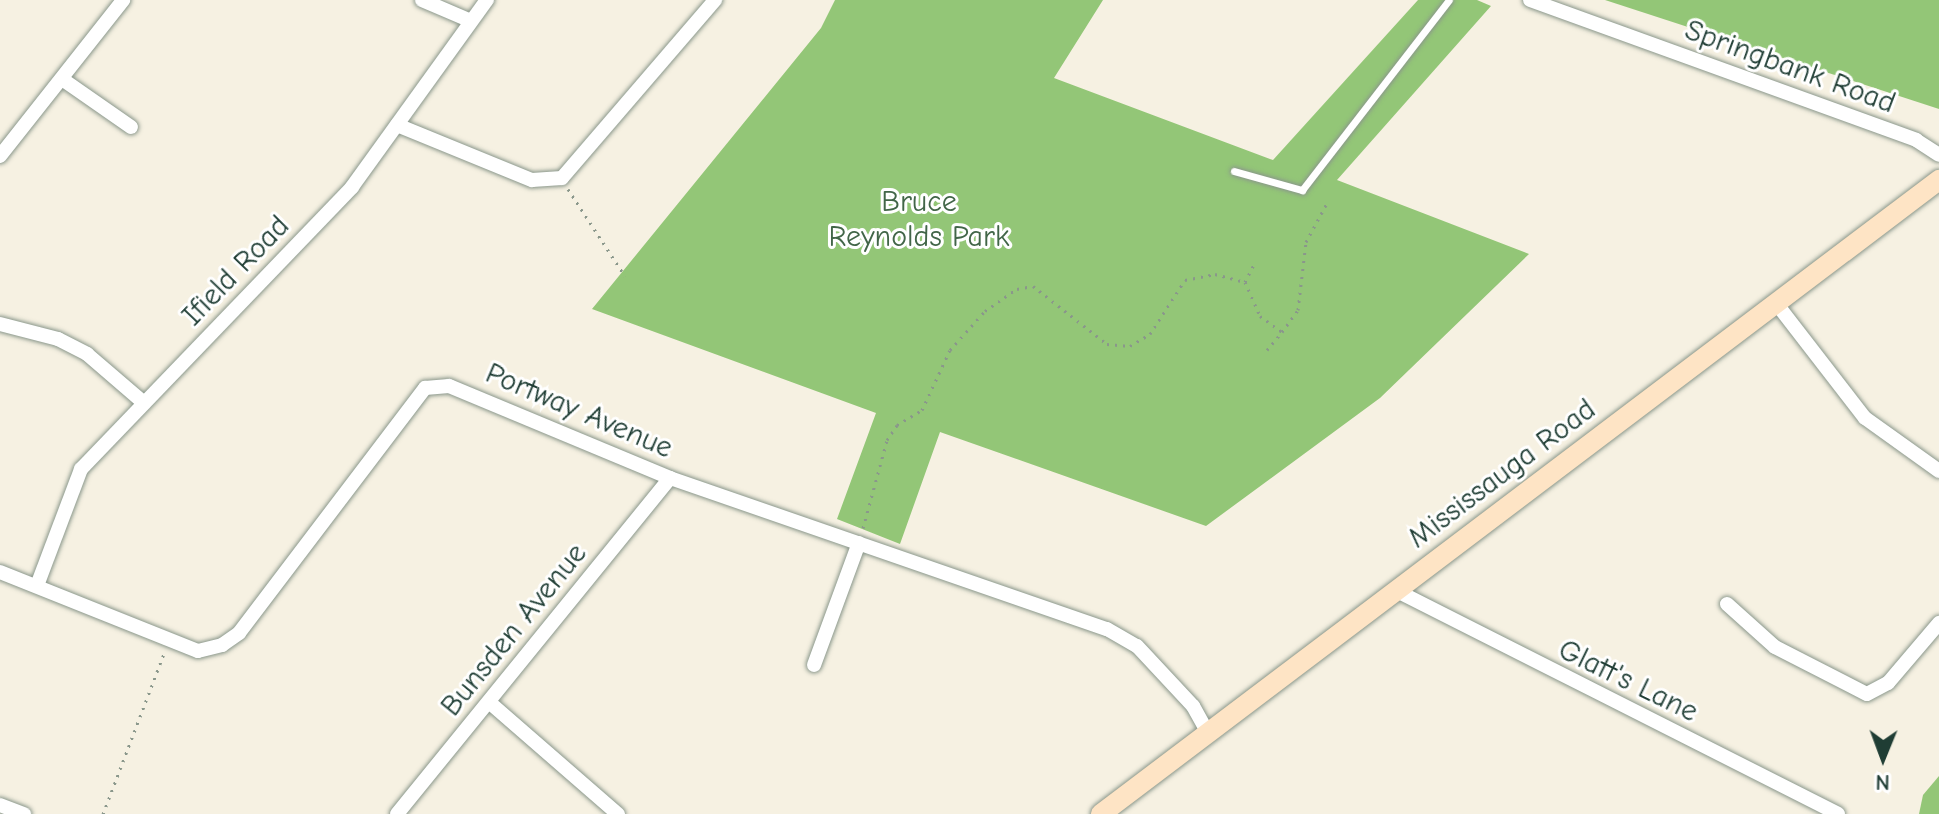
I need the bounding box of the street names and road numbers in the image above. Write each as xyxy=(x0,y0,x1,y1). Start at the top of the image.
street label: Springbank Road xyxy=(1680,12,1900,122)
street label: Ifield Road xyxy=(175,208,297,334)
street label: Portway Avenue xyxy=(480,355,678,467)
street label: Mississauga Road xyxy=(1401,392,1603,556)
street label: Bunsden Avenue xyxy=(433,536,595,724)
street label: Glatt's Lane xyxy=(1552,632,1704,730)

